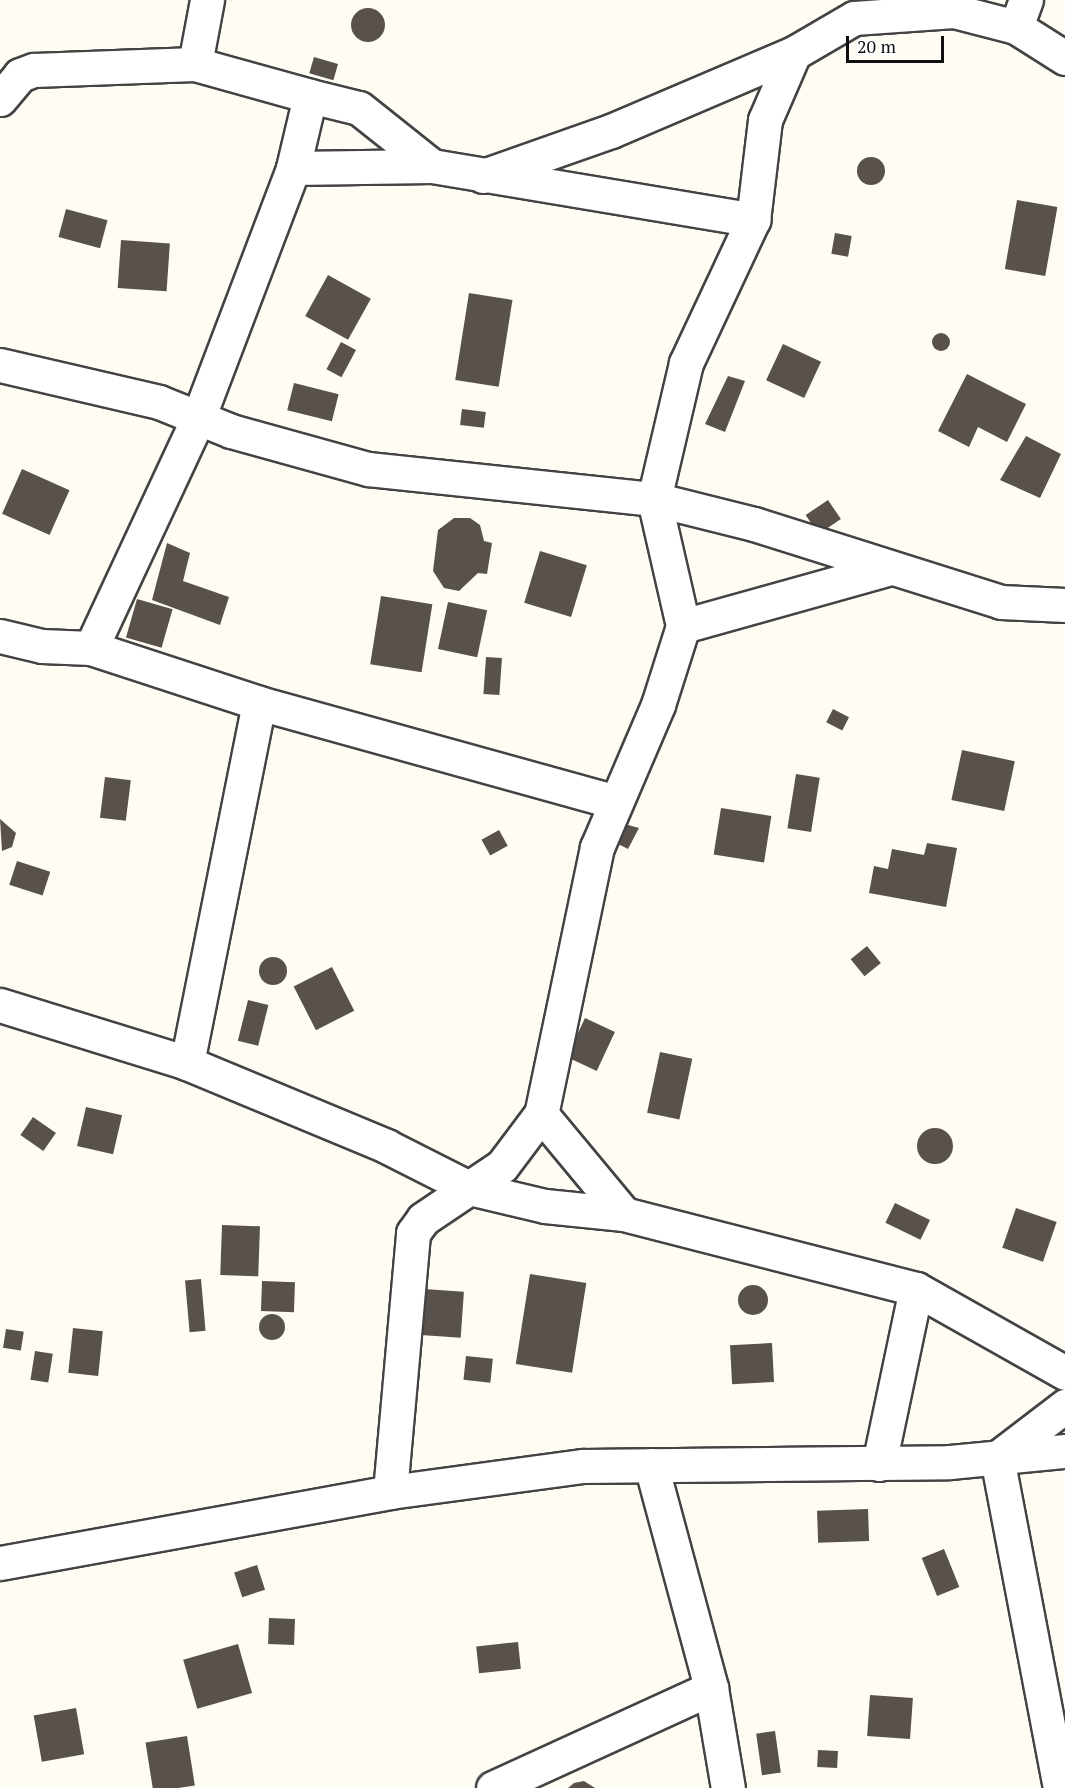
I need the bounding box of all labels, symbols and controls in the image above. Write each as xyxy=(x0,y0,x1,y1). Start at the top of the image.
scale bar xyxy=(849,24,946,62)
text: 20 m xyxy=(857,34,896,58)

